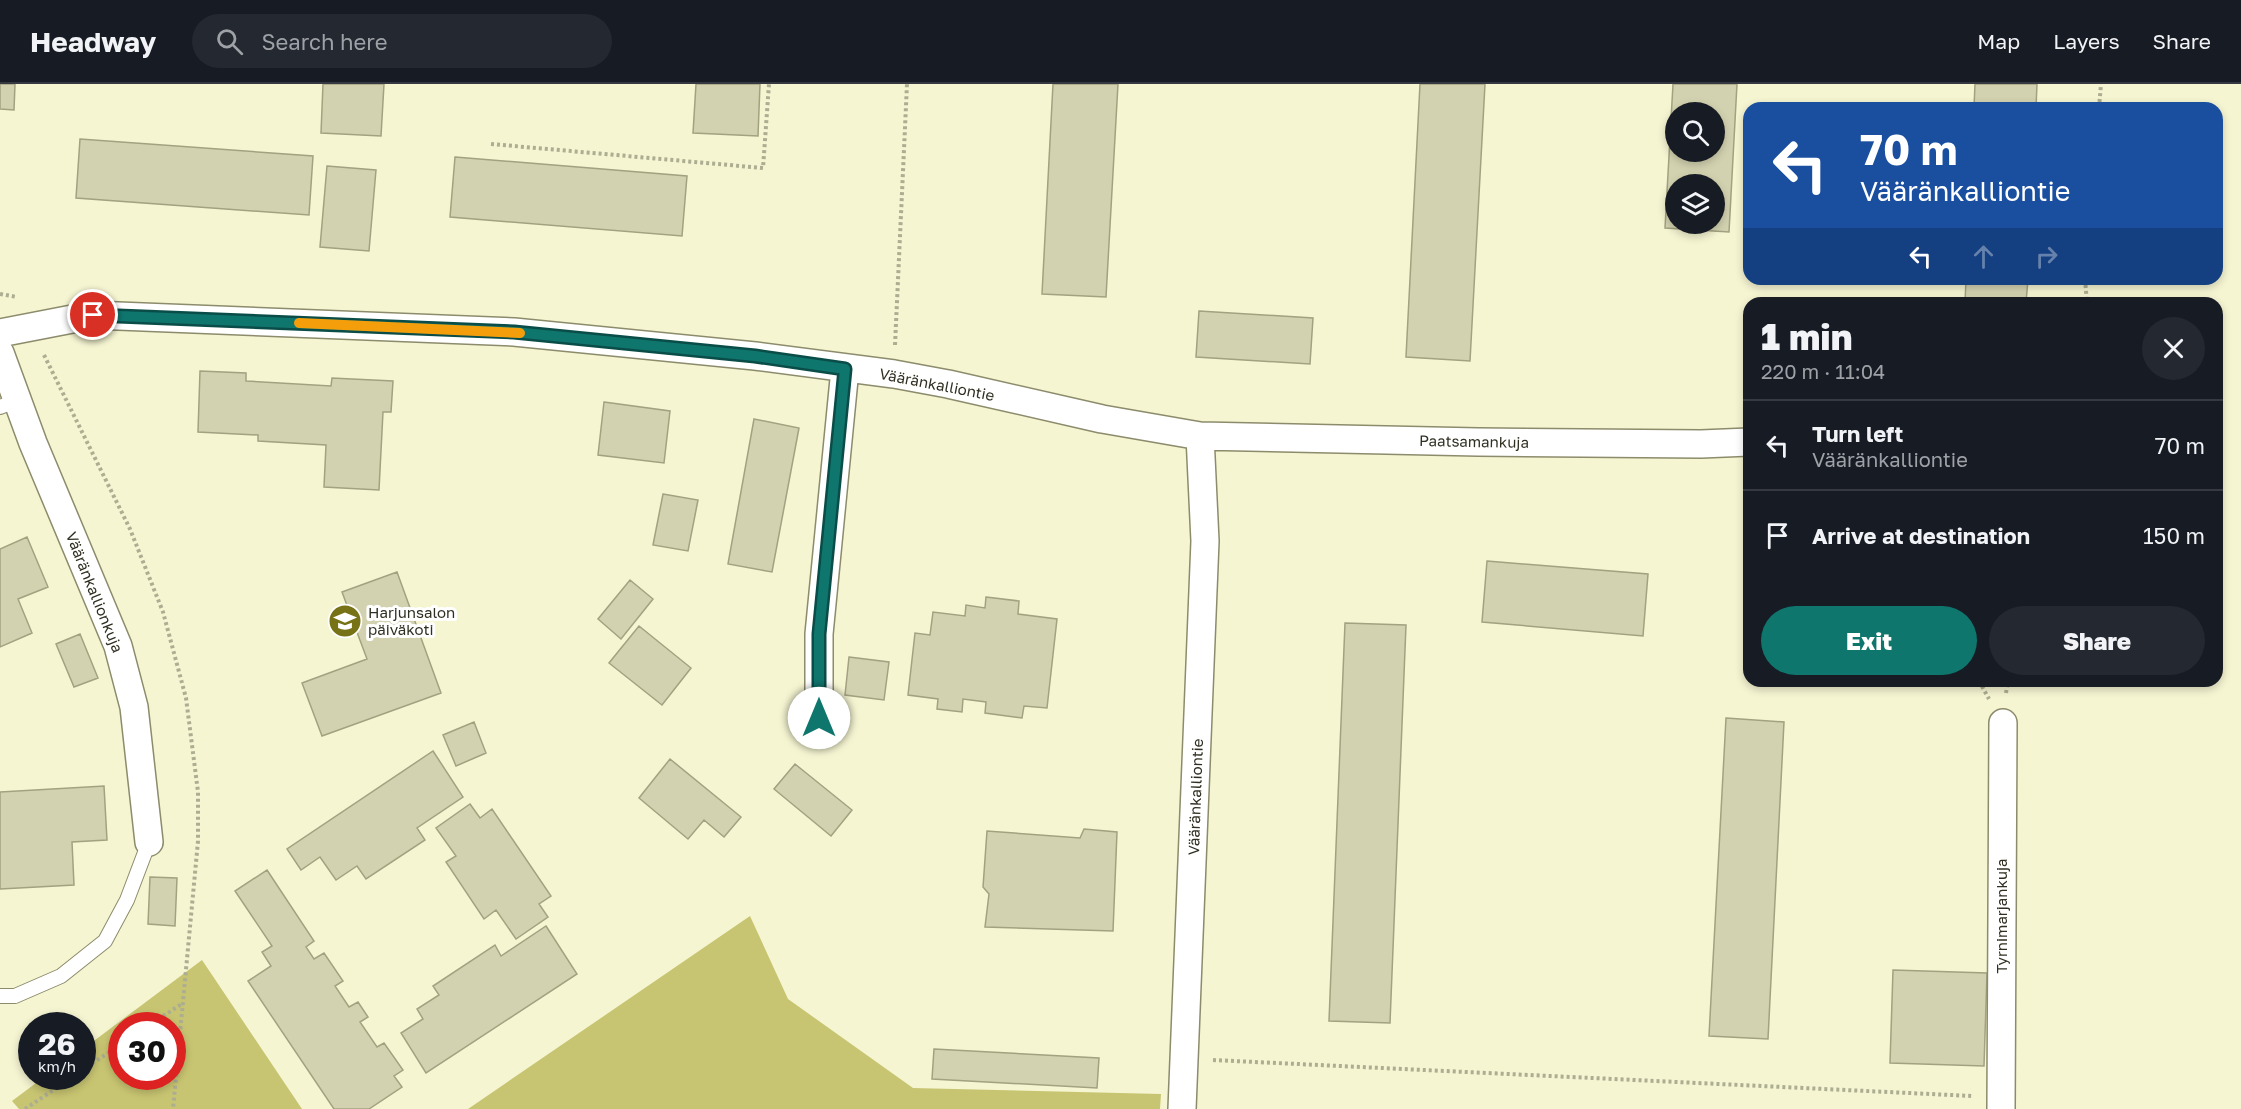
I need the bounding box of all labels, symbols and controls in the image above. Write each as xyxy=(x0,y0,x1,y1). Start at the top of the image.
search box xyxy=(192,14,612,68)
text: Headway xyxy=(30,25,156,58)
icon: search xyxy=(213,25,246,58)
text: Search here xyxy=(261,28,387,55)
text: Map xyxy=(1977,28,2020,54)
text: Layers xyxy=(2053,28,2120,54)
text: Share xyxy=(2153,28,2211,54)
map controls xyxy=(1665,102,1725,234)
button: search xyxy=(1665,102,1725,162)
text: 70 m xyxy=(1860,124,1957,174)
icon: left xyxy=(1761,126,1839,204)
button: layers xyxy=(1665,174,1725,234)
text: Vääränkalliontie xyxy=(1860,175,2070,207)
icon: left xyxy=(1904,240,1937,273)
icon: ahead xyxy=(1967,240,2000,273)
icon: right xyxy=(2030,240,2063,273)
pin xyxy=(67,289,118,340)
icon: arrive xyxy=(76,298,109,331)
text: 1 min xyxy=(1761,315,1852,358)
button: close xyxy=(2142,317,2205,380)
text: 220 m · 11:04 xyxy=(1761,359,1885,383)
street label: Vääränkalliontie xyxy=(878,364,996,404)
text: Turn left xyxy=(1812,420,1903,447)
icon: left xyxy=(1761,429,1794,462)
street label: Paatsamankuja xyxy=(1419,431,1529,451)
text: 70 m xyxy=(2155,432,2205,459)
text: Vääränkalliontie xyxy=(1812,447,1968,471)
icon: arrive xyxy=(1761,519,1794,552)
text: Arrive at destination xyxy=(1812,522,2030,549)
text: 150 m xyxy=(2143,522,2205,549)
street label: Vääränkallionkuja xyxy=(63,529,127,655)
school or university icon: Harjunsalon päiväkoti xyxy=(327,603,363,639)
place label: Harjunsalon päiväkoti xyxy=(368,603,455,638)
button: Exit xyxy=(1761,606,1977,675)
button: Share xyxy=(1989,606,2205,675)
position arrow xyxy=(787,686,851,750)
street label: Vääränkalliontie xyxy=(1184,738,1206,856)
street label: Tyrnimarjankuja xyxy=(1992,859,2010,973)
speed limit sign: 30 xyxy=(108,1012,186,1090)
text: 26 xyxy=(38,1026,76,1062)
text: km/h xyxy=(38,1057,76,1075)

